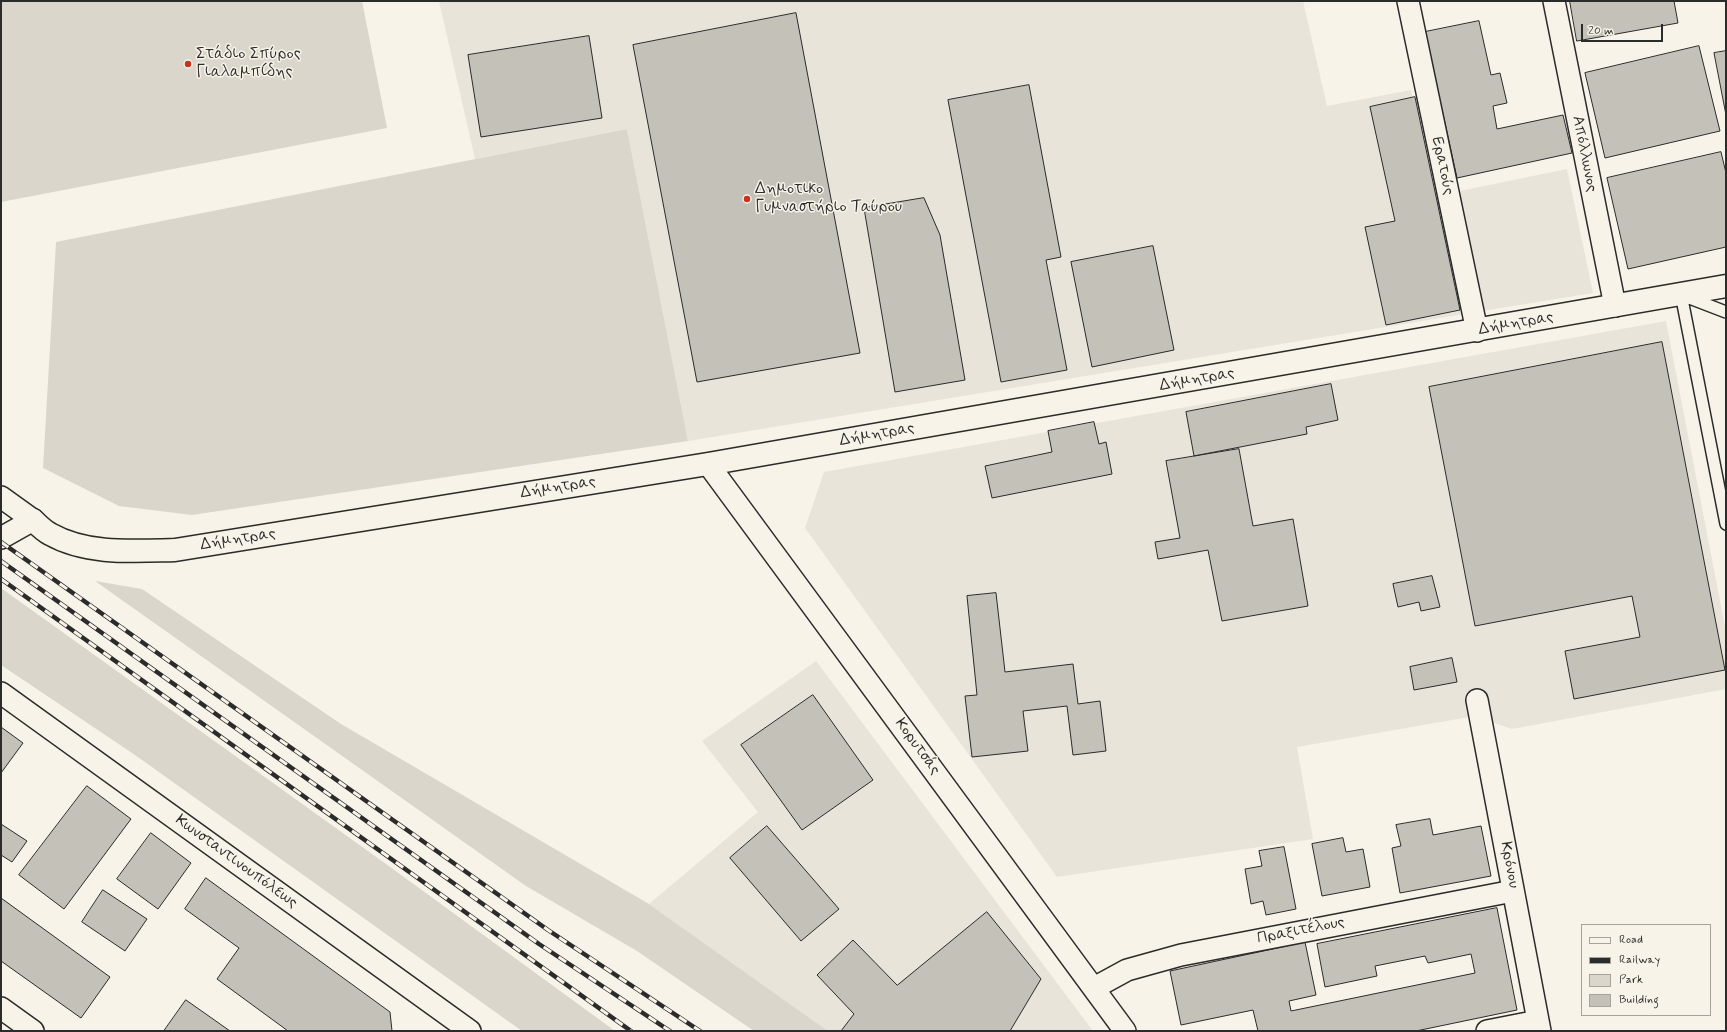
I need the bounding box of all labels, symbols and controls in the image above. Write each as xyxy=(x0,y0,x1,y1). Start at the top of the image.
scale bar xyxy=(1583,16,1665,42)
text: 20 m xyxy=(1588,23,1614,39)
place label: Στάδιο Σπύρος Γιαλαμπίδης xyxy=(196,45,301,83)
marker: Στάδιο Σπύρος Γιαλαμπίδης xyxy=(183,59,193,69)
street label: Απόλλωνος xyxy=(1567,114,1601,194)
street label: Ερατούς xyxy=(1426,135,1458,197)
place label: Δημοτικο Γυμναστήριο Ταύρου xyxy=(755,180,902,218)
marker: Δημοτικο Γυμναστήριο Ταύρου xyxy=(742,194,752,204)
street label: Δήμητρας xyxy=(1477,308,1555,340)
street label: Δήμητρας xyxy=(1158,364,1236,396)
street label: Δήμητρας xyxy=(838,419,916,451)
street label: Δήμητρας xyxy=(519,473,597,503)
street label: Δήμητρας xyxy=(199,525,277,555)
street label: Κορυτσάς xyxy=(890,715,944,779)
street label: Κωνσταντινουπόλεως xyxy=(171,811,301,913)
street label: Κρόνου xyxy=(1495,840,1523,890)
street label: Πραξιτέλους xyxy=(1256,913,1346,949)
legend xyxy=(1581,924,1711,1016)
text: Road xyxy=(1619,932,1643,948)
text: Railway xyxy=(1619,952,1660,968)
text: Park xyxy=(1619,972,1643,988)
text: Building xyxy=(1619,992,1659,1008)

